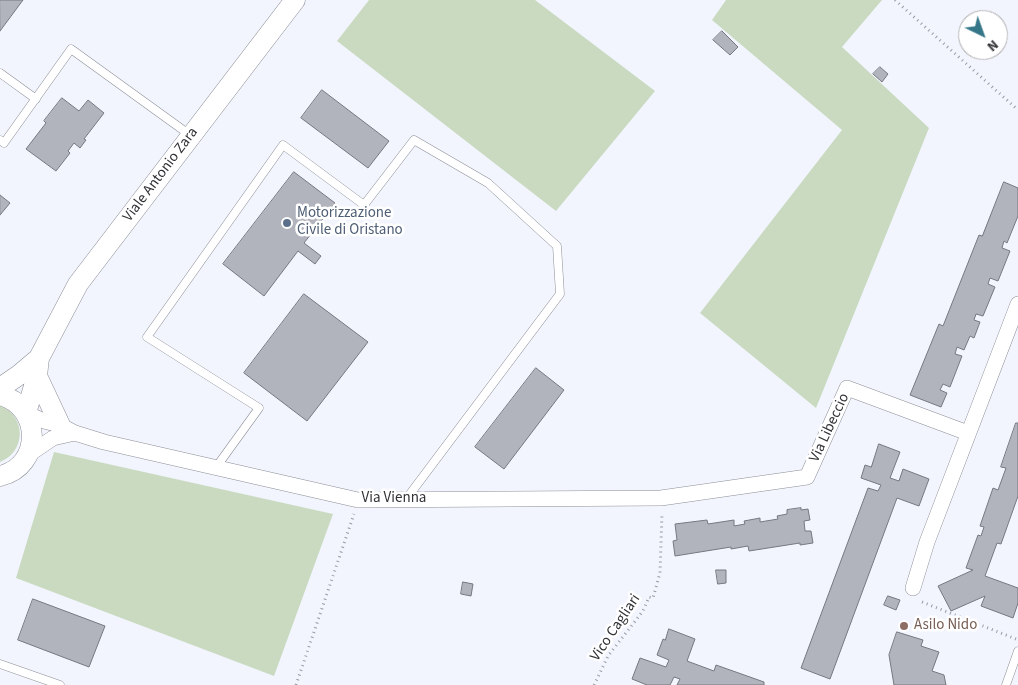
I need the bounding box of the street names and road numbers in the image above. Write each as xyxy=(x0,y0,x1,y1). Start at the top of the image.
street label: Viale Antonio Zara xyxy=(120,124,202,226)
street label: Via Libeccio xyxy=(806,391,854,465)
street label: Via Vienna xyxy=(362,490,426,508)
street label: Vico Cagliari xyxy=(587,591,645,665)

